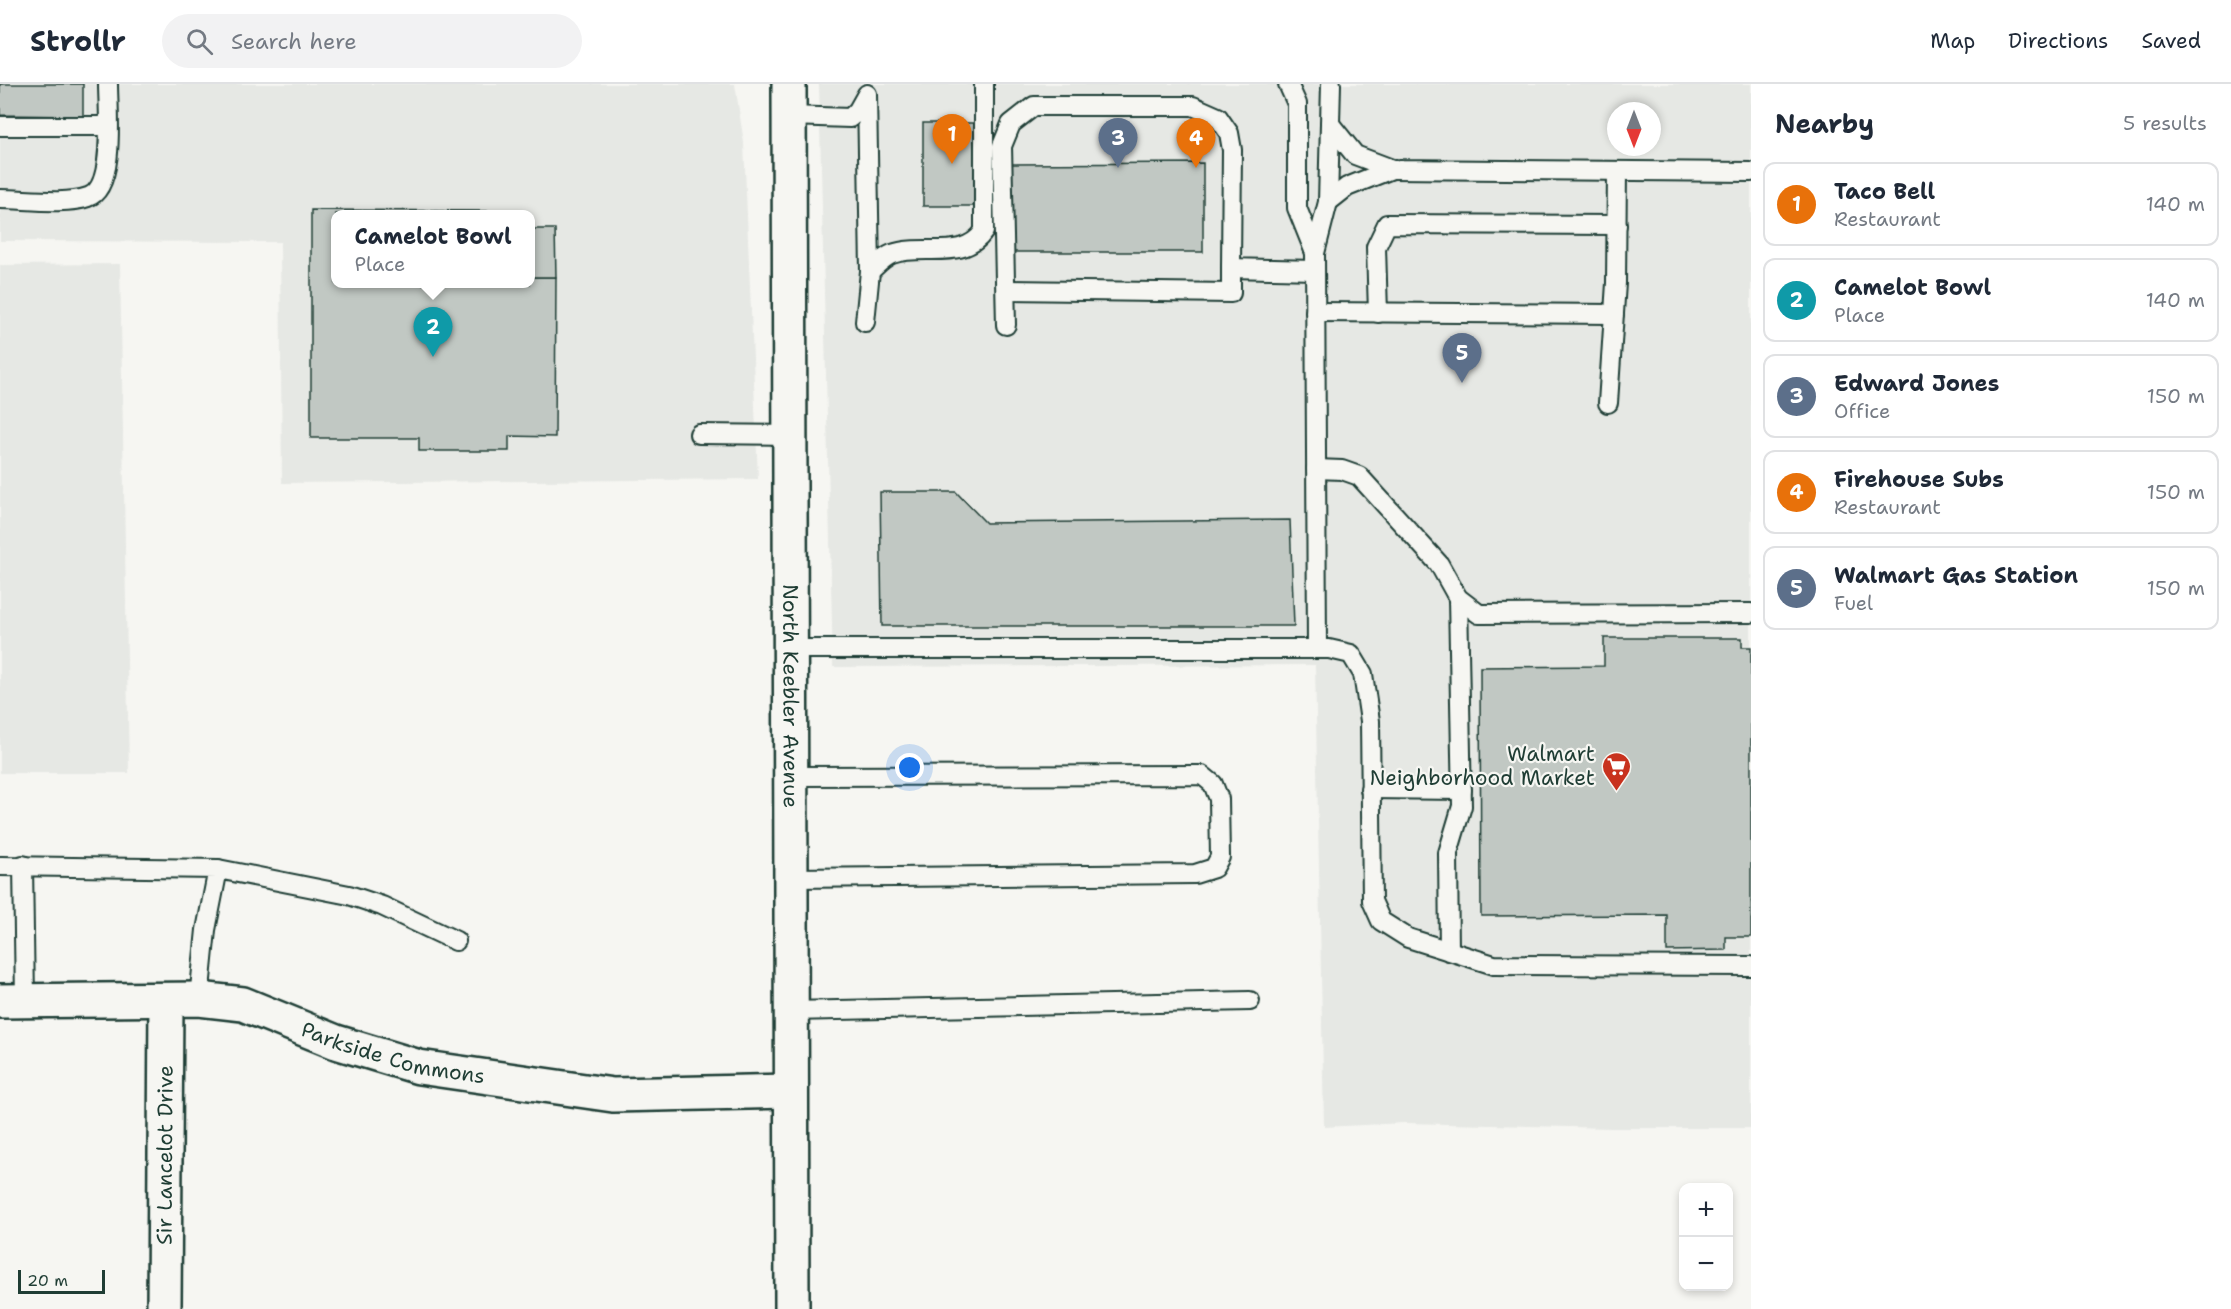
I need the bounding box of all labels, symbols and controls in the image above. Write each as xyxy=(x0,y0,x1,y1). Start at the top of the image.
search box xyxy=(162,14,582,68)
text: Strollr xyxy=(30,22,126,60)
icon: search xyxy=(183,25,216,58)
text: Search here xyxy=(231,27,357,56)
text: Map xyxy=(1930,27,1975,55)
text: Directions xyxy=(2008,27,2108,55)
text: Saved xyxy=(2141,27,2201,55)
north arrow xyxy=(1607,102,1661,156)
text: Nearby xyxy=(1775,106,1874,141)
text: 5 results xyxy=(2123,110,2207,136)
pin: 1 xyxy=(932,115,972,164)
pin: 3 xyxy=(1098,118,1138,168)
pin: 4 xyxy=(1176,118,1216,168)
text: Taco Bell xyxy=(1834,177,1935,206)
text: 1 xyxy=(1792,191,1801,217)
text: 140 m xyxy=(2146,191,2205,217)
text: Restaurant xyxy=(1834,206,1941,232)
popup xyxy=(331,210,535,288)
text: Camelot Bowl xyxy=(354,222,512,251)
text: Place xyxy=(354,251,405,277)
text: Camelot Bowl xyxy=(1834,273,1991,302)
text: 2 xyxy=(1790,287,1804,313)
text: 140 m xyxy=(2146,287,2205,313)
text: Place xyxy=(1834,302,1885,328)
pin: 2 xyxy=(414,308,452,357)
pin: 5 xyxy=(1442,334,1482,383)
text: Edward Jones xyxy=(1834,369,1999,398)
text: 3 xyxy=(1790,383,1804,409)
text: 150 m xyxy=(2147,383,2205,409)
text: Office xyxy=(1834,398,1890,424)
text: Firehouse Subs xyxy=(1834,465,2004,494)
text: 4 xyxy=(1790,479,1804,505)
text: 150 m xyxy=(2147,479,2205,505)
text: Restaurant xyxy=(1834,494,1941,520)
text: Walmart Gas Station xyxy=(1834,561,2078,590)
text: 5 xyxy=(1790,575,1803,601)
text: 150 m xyxy=(2147,575,2205,601)
street label: North Keebler Avenue xyxy=(776,584,805,808)
text: Fuel xyxy=(1834,590,1873,616)
place label: Walmart Neighborhood Market xyxy=(1369,740,1595,792)
supermarket icon: Walmart Neighborhood Market xyxy=(1600,750,1632,792)
your location xyxy=(895,753,924,782)
street label: Parkside Commons xyxy=(297,1015,487,1090)
street label: Sir Lancelot Drive xyxy=(150,1065,180,1245)
map controls xyxy=(1679,1183,1733,1291)
button: + xyxy=(1679,1183,1733,1237)
button: − xyxy=(1679,1237,1733,1291)
scale bar xyxy=(18,1267,105,1294)
text: 20 m xyxy=(27,1270,68,1291)

